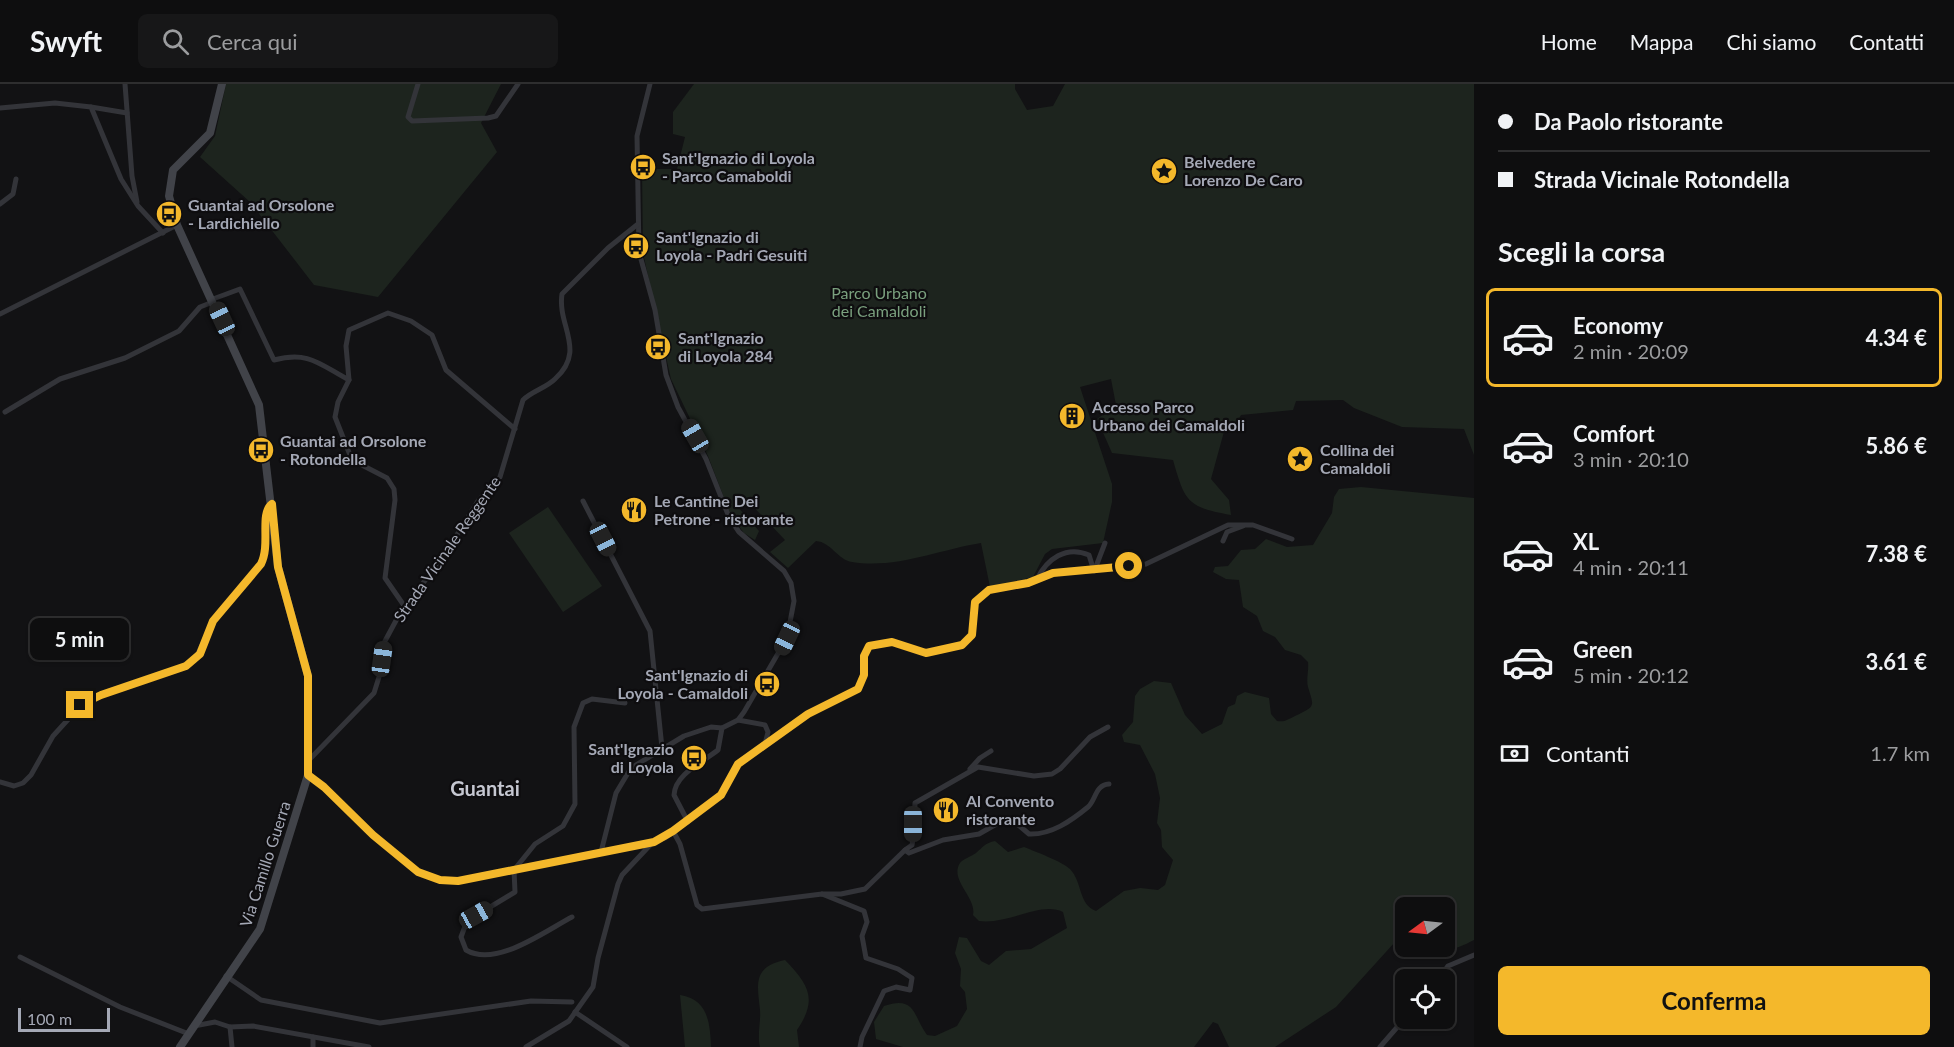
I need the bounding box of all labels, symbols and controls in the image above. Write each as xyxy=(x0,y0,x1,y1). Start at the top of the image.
search box xyxy=(138,14,558,68)
text: Swyft xyxy=(30,24,102,58)
icon: search xyxy=(159,25,192,58)
text: Cerca qui xyxy=(207,28,298,55)
text: Home xyxy=(1541,29,1597,54)
text: Mappa xyxy=(1630,29,1693,54)
text: Chi siamo xyxy=(1726,29,1816,54)
text: Contatti xyxy=(1849,29,1924,54)
text: Da Paolo ristorante xyxy=(1534,108,1723,135)
place label: Sant'Ignazio di Loyola - Parco Camaboldi xyxy=(662,148,815,185)
bus stop icon: Sant'Ignazio di Loyola - Parco Camaboldi xyxy=(628,152,658,182)
place label: Belvedere Lorenzo De Caro xyxy=(1184,152,1303,189)
place icon: Belvedere Lorenzo De Caro xyxy=(1149,156,1179,186)
text: Strada Vicinale Rotondella xyxy=(1534,166,1790,193)
place label: Guantai ad Orsolone - Lardichiello xyxy=(188,195,335,232)
bus stop icon: Guantai ad Orsolone - Lardichiello xyxy=(154,199,184,229)
place label: Sant'Ignazio di Loyola - Padri Gesuiti xyxy=(656,227,807,264)
bus stop icon: Sant'Ignazio di Loyola - Padri Gesuiti xyxy=(621,231,651,261)
text: Scegli la corsa xyxy=(1498,235,1665,268)
park label: Parco Urbano dei Camaldoli xyxy=(831,283,927,320)
car xyxy=(206,299,238,339)
icon: car xyxy=(1501,311,1555,365)
text: Economy xyxy=(1573,312,1663,339)
text: 4.34 € xyxy=(1865,324,1927,351)
place label: Sant'Ignazio di Loyola 284 xyxy=(678,328,773,365)
bus stop icon: Sant'Ignazio di Loyola 284 xyxy=(643,332,673,362)
text: 2 min · 20:09 xyxy=(1573,339,1689,363)
place label: Accesso Parco Urbano dei Camaldoli xyxy=(1091,397,1245,434)
building icon: Accesso Parco Urbano dei Camaldoli xyxy=(1057,401,1087,431)
car xyxy=(678,416,712,456)
icon: car xyxy=(1501,419,1555,473)
text: Comfort xyxy=(1573,420,1655,447)
place label: Guantai ad Orsolone - Rotondella xyxy=(280,431,427,468)
text: 5.86 € xyxy=(1865,432,1927,459)
bus stop icon: Guantai ad Orsolone - Rotondella xyxy=(246,435,276,465)
place label: Collina dei Camaldoli xyxy=(1320,440,1394,477)
place icon: Collina dei Camaldoli xyxy=(1285,444,1315,474)
text: 3 min · 20:10 xyxy=(1573,447,1689,471)
street label: Strada Vicinale Reggente xyxy=(389,472,504,625)
place label: Le Cantine Dei Petrone - ristorante xyxy=(654,491,794,528)
restaurant icon: Le Cantine Dei Petrone - ristorante xyxy=(619,495,649,525)
car xyxy=(587,519,619,559)
icon: car xyxy=(1501,527,1555,581)
text: XL xyxy=(1573,528,1599,555)
text: 7.38 € xyxy=(1865,540,1927,567)
route start xyxy=(1115,552,1142,579)
text: 4 min · 20:11 xyxy=(1573,555,1689,579)
callout: 5 min xyxy=(31,618,130,660)
car xyxy=(771,618,803,658)
text: 5 min xyxy=(55,627,104,651)
icon: car xyxy=(1501,635,1555,689)
text: Green xyxy=(1573,636,1633,663)
car xyxy=(371,640,393,678)
text: 3.61 € xyxy=(1865,648,1927,675)
text: 5 min · 20:12 xyxy=(1573,663,1689,687)
place label: Sant'Ignazio di Loyola - Camaldoli xyxy=(617,665,748,702)
bus stop icon: Sant'Ignazio di Loyola - Camaldoli xyxy=(752,669,782,699)
route end xyxy=(66,691,93,718)
icon: cash xyxy=(1498,737,1531,770)
place label: Sant'Ignazio di Loyola xyxy=(588,739,674,776)
text: Contanti xyxy=(1546,740,1630,767)
text: 1.7 km xyxy=(1870,741,1930,765)
bus stop icon: Sant'Ignazio di Loyola xyxy=(679,743,709,773)
district label: Guantai xyxy=(450,776,520,800)
place label: Al Convento ristorante xyxy=(965,791,1054,828)
restaurant icon: Al Convento ristorante xyxy=(931,795,961,825)
street label: Via Camillo Guerra xyxy=(235,798,294,929)
car xyxy=(904,806,922,842)
north arrow xyxy=(1395,897,1455,957)
map controls xyxy=(1395,897,1455,1029)
car xyxy=(456,898,496,932)
button: Conferma xyxy=(1498,966,1930,1035)
button: locate xyxy=(1395,969,1455,1029)
scale bar xyxy=(18,1005,110,1032)
text: 100 m xyxy=(27,1009,72,1028)

